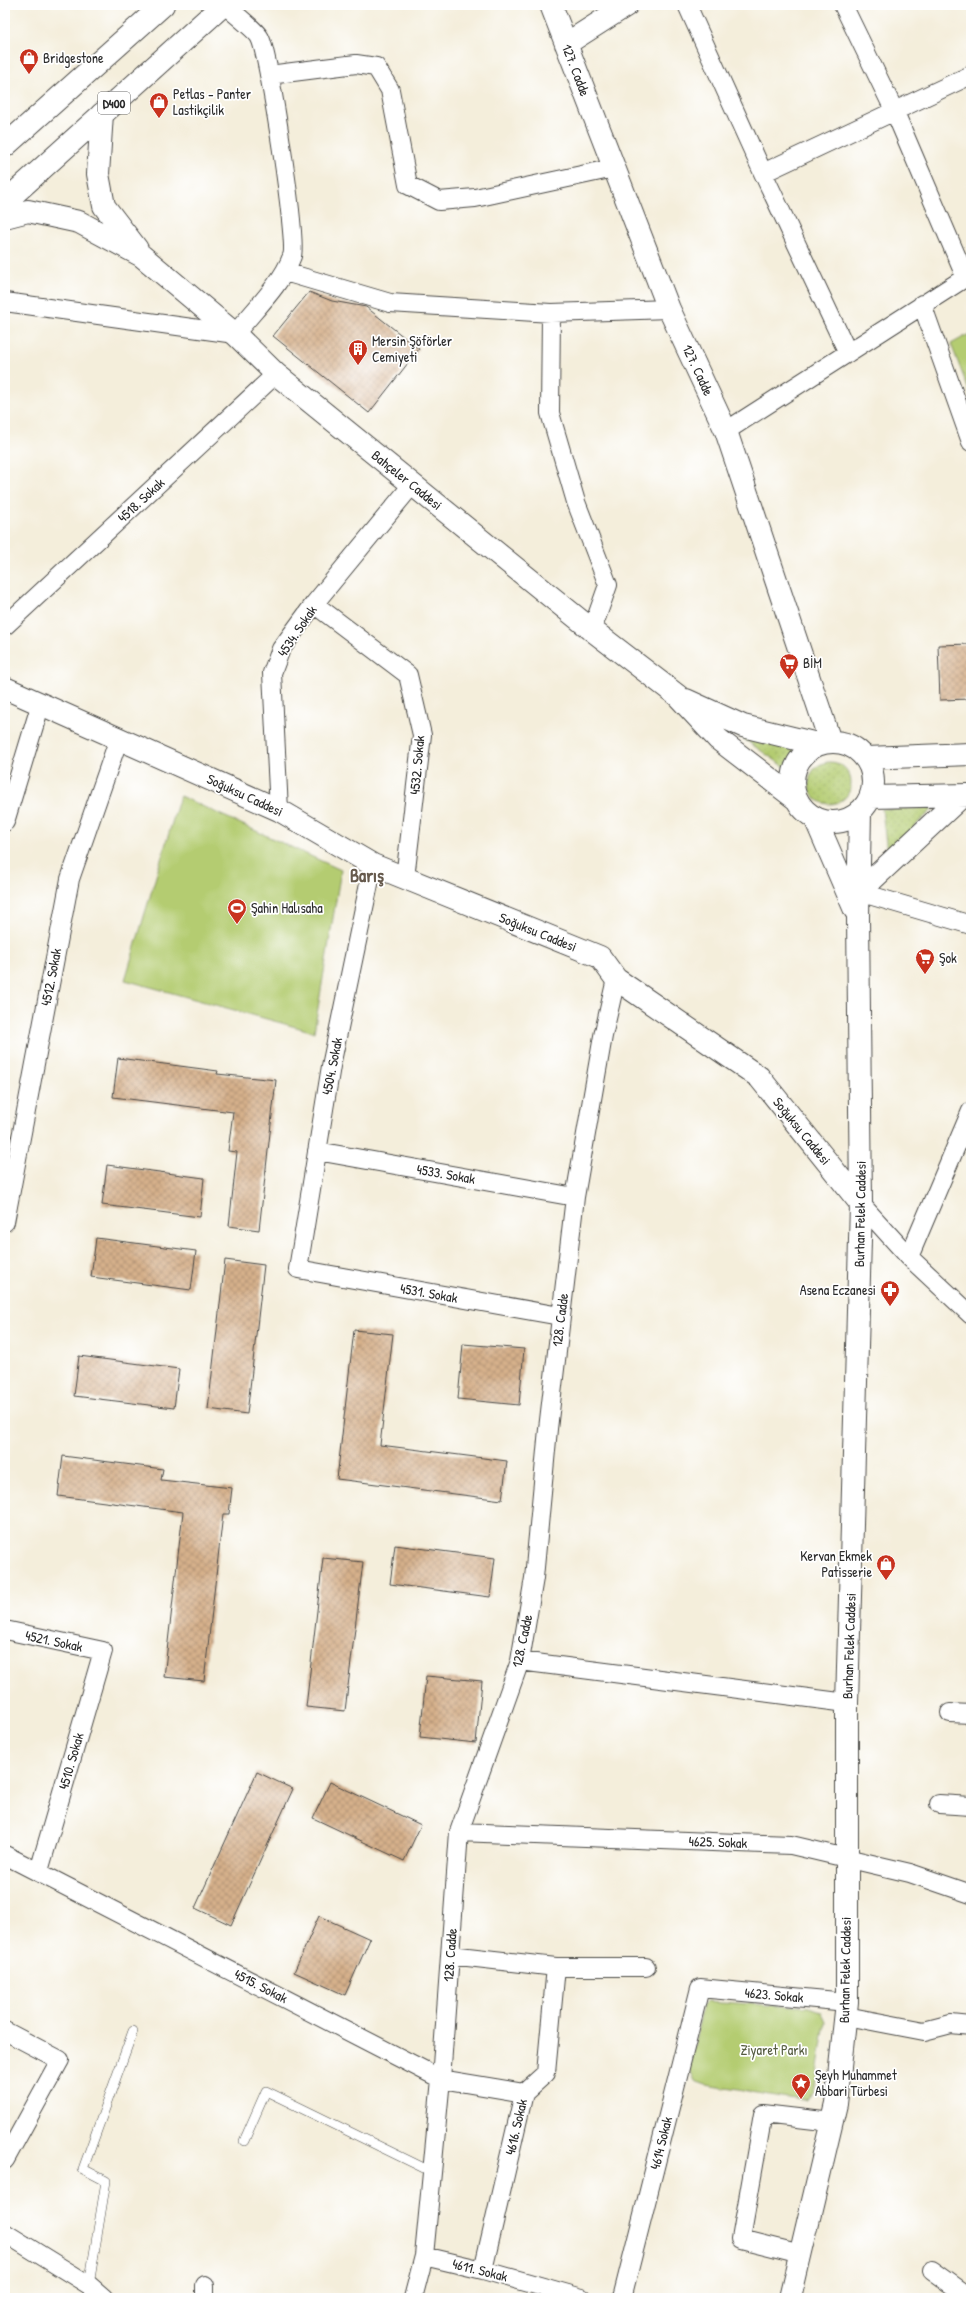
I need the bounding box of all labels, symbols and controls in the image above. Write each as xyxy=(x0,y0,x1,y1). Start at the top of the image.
street label: 127. Cadde xyxy=(558,41,595,99)
shop icon: Bridgestone xyxy=(18,47,40,75)
place label: Bridgestone xyxy=(43,48,104,68)
place label: Petlas - Panter Lastikçilik xyxy=(173,84,252,119)
shop icon: Petlas - Panter Lastikçilik xyxy=(148,91,170,119)
road number: D400 xyxy=(98,92,130,114)
place label: Mersin Şöförler Cemiyeti xyxy=(372,331,453,367)
building icon: Mersin Şöförler Cemiyeti xyxy=(347,338,369,366)
street label: 127. Cadde xyxy=(678,341,719,399)
street label: Bahçeler Caddesi xyxy=(368,445,447,514)
street label: 4518. Sokak xyxy=(113,473,168,526)
street label: 4534. Sokak xyxy=(272,601,321,660)
supermarket icon: BİM xyxy=(778,652,800,680)
place label: BİM xyxy=(803,653,822,672)
street label: 4532. Sokak xyxy=(404,734,429,795)
street label: Soğuksu Caddesi xyxy=(204,769,286,821)
district label: Barış xyxy=(350,863,384,888)
sports icon: Şahin Halısaha xyxy=(226,897,248,925)
place label: Şahin Halısaha xyxy=(251,898,323,917)
street label: Soğuksu Caddesi xyxy=(496,907,580,957)
street label: 4512. Sokak xyxy=(36,946,65,1007)
supermarket icon: Şok xyxy=(914,947,936,975)
place label: Şok xyxy=(939,948,957,967)
street label: 4504. Sokak xyxy=(317,1035,346,1096)
street label: Soğuksu Caddesi xyxy=(768,1093,836,1169)
street label: 4533. Sokak xyxy=(415,1159,477,1188)
street label: Burhan Felek Caddesi xyxy=(849,1161,870,1267)
street label: 4531. Sokak xyxy=(399,1278,459,1307)
pharmacy icon: Asena Eczanesi xyxy=(879,1279,901,1307)
place label: Asena Eczanesi xyxy=(800,1280,876,1299)
street label: 128. Cadde xyxy=(547,1292,572,1348)
place label: Kervan Ekmek Patisserie xyxy=(800,1546,872,1581)
shop icon: Kervan Ekmek Patisserie xyxy=(875,1553,897,1581)
street label: Burhan Felek Caddesi xyxy=(837,1593,860,1699)
street label: 128. Cadde xyxy=(507,1612,536,1669)
street label: 4521. Sokak xyxy=(24,1625,85,1656)
street label: 4510. Sokak xyxy=(53,1730,88,1791)
street label: 4625. Sokak xyxy=(688,1831,748,1852)
street label: Burhan Felek Caddesi xyxy=(834,1917,855,2023)
street label: 128. Cadde xyxy=(438,1927,461,1982)
street label: 4515. Sokak xyxy=(231,1964,291,2007)
street label: 4623. Sokak xyxy=(744,1982,804,2007)
park label: Ziyaret Parkı xyxy=(740,2040,808,2060)
place label: Şeyh Muhammet Abbari Türbesi xyxy=(815,2065,897,2100)
place icon: Şeyh Muhammet Abbari Türbesi xyxy=(790,2072,812,2100)
street label: 4616. Sokak xyxy=(500,2097,531,2157)
street label: 4614 Sokak xyxy=(645,2114,676,2171)
street label: 4611. Sokak xyxy=(450,2253,510,2286)

